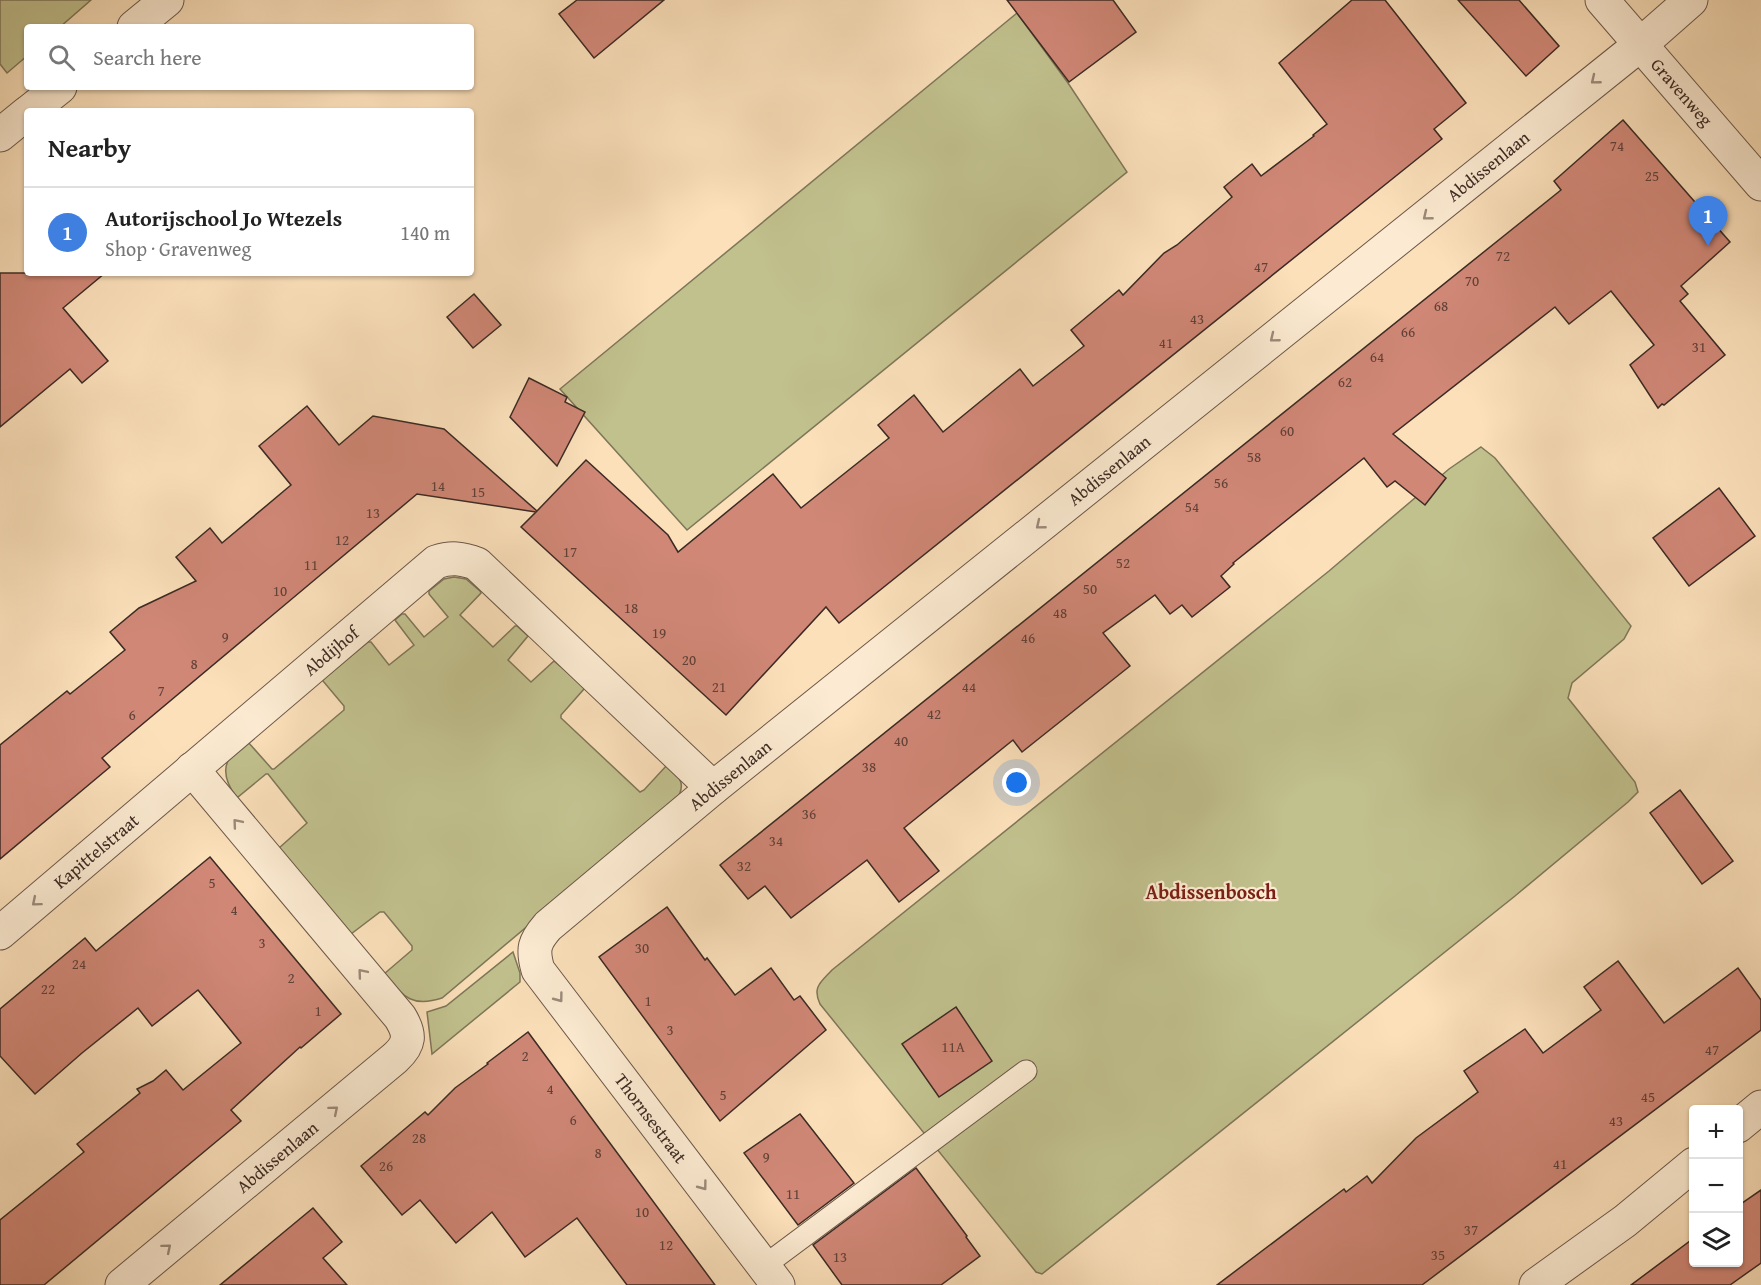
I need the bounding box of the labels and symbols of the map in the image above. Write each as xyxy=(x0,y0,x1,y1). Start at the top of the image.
street label: Gravenweg xyxy=(1645,52,1719,132)
one-way arrow xyxy=(1591,73,1602,84)
street label: Abdissenlaan xyxy=(1441,124,1535,208)
house number: 74 xyxy=(1610,135,1624,156)
house number: 25 xyxy=(1645,165,1659,186)
pin: 1 xyxy=(1688,196,1728,246)
one-way arrow xyxy=(1422,208,1433,219)
house number: 72 xyxy=(1496,245,1510,266)
house number: 47 xyxy=(1254,256,1268,277)
house number: 70 xyxy=(1465,270,1479,291)
house number: 68 xyxy=(1434,295,1448,316)
house number: 43 xyxy=(1190,308,1204,329)
house number: 66 xyxy=(1401,321,1415,342)
one-way arrow xyxy=(1270,330,1281,341)
house number: 41 xyxy=(1159,332,1173,353)
house number: 31 xyxy=(1692,336,1706,357)
house number: 64 xyxy=(1370,346,1384,367)
house number: 62 xyxy=(1338,371,1352,392)
house number: 60 xyxy=(1280,420,1294,441)
street label: Abdissenlaan xyxy=(1062,428,1156,512)
house number: 58 xyxy=(1247,446,1261,467)
house number: 56 xyxy=(1214,472,1228,493)
house number: 14 xyxy=(431,475,445,496)
house number: 15 xyxy=(471,481,485,502)
house number: 54 xyxy=(1185,496,1199,517)
house number: 13 xyxy=(366,502,380,523)
one-way arrow xyxy=(1036,518,1047,529)
house number: 12 xyxy=(335,529,349,550)
house number: 17 xyxy=(563,541,577,562)
house number: 52 xyxy=(1116,552,1130,573)
house number: 11 xyxy=(304,554,318,575)
house number: 50 xyxy=(1083,578,1097,599)
house number: 10 xyxy=(273,580,287,601)
house number: 18 xyxy=(624,597,638,618)
house number: 48 xyxy=(1053,602,1067,623)
street label: Abdijhof xyxy=(298,618,366,682)
house number: 19 xyxy=(652,622,666,643)
house number: 9 xyxy=(221,626,229,647)
house number: 46 xyxy=(1021,627,1035,648)
house number: 20 xyxy=(682,649,696,670)
house number: 8 xyxy=(190,653,198,674)
house number: 21 xyxy=(712,676,726,697)
house number: 44 xyxy=(962,676,976,697)
house number: 7 xyxy=(157,680,165,701)
house number: 42 xyxy=(927,703,941,724)
house number: 6 xyxy=(128,704,136,725)
house number: 40 xyxy=(894,730,908,751)
street label: Abdissenlaan xyxy=(683,733,777,817)
house number: 38 xyxy=(862,756,876,777)
your location xyxy=(1002,768,1031,797)
house number: 36 xyxy=(802,803,816,824)
street label: Kapittelstraat xyxy=(47,807,145,895)
one-way arrow xyxy=(234,819,245,830)
house number: 34 xyxy=(769,830,783,851)
house number: 32 xyxy=(737,855,751,876)
house number: 5 xyxy=(208,872,216,893)
district label: Abdissenbosch xyxy=(1145,877,1277,906)
one-way arrow xyxy=(32,895,43,906)
house number: 4 xyxy=(230,899,238,920)
house number: 3 xyxy=(258,932,266,953)
house number: 30 xyxy=(635,937,649,958)
house number: 24 xyxy=(72,953,86,974)
house number: 2 xyxy=(287,967,295,988)
one-way arrow xyxy=(358,968,369,979)
house number: 22 xyxy=(41,978,55,999)
house number: 1 xyxy=(644,990,652,1011)
one-way arrow xyxy=(552,991,563,1002)
house number: 1 xyxy=(314,1000,322,1021)
house number: 3 xyxy=(666,1019,674,1040)
house number: 11A xyxy=(941,1036,965,1057)
house number: 47 xyxy=(1705,1039,1719,1060)
house number: 2 xyxy=(521,1045,529,1066)
street label: Thornsestraat xyxy=(608,1067,694,1169)
house number: 4 xyxy=(546,1078,554,1099)
house number: 5 xyxy=(719,1084,727,1105)
house number: 45 xyxy=(1641,1086,1655,1107)
one-way arrow xyxy=(327,1106,338,1117)
house number: 6 xyxy=(569,1109,577,1130)
house number: 43 xyxy=(1609,1110,1623,1131)
street label: Abdissenlaan xyxy=(230,1115,324,1199)
house number: 28 xyxy=(412,1127,426,1148)
house number: 8 xyxy=(594,1142,602,1163)
house number: 9 xyxy=(762,1146,770,1167)
house number: 41 xyxy=(1553,1153,1567,1174)
house number: 26 xyxy=(379,1155,393,1176)
one-way arrow xyxy=(695,1180,706,1191)
house number: 11 xyxy=(786,1183,800,1204)
house number: 10 xyxy=(635,1201,649,1222)
house number: 37 xyxy=(1464,1219,1478,1240)
house number: 12 xyxy=(659,1234,673,1255)
one-way arrow xyxy=(160,1244,171,1255)
house number: 35 xyxy=(1431,1244,1445,1265)
house number: 13 xyxy=(833,1246,847,1267)

